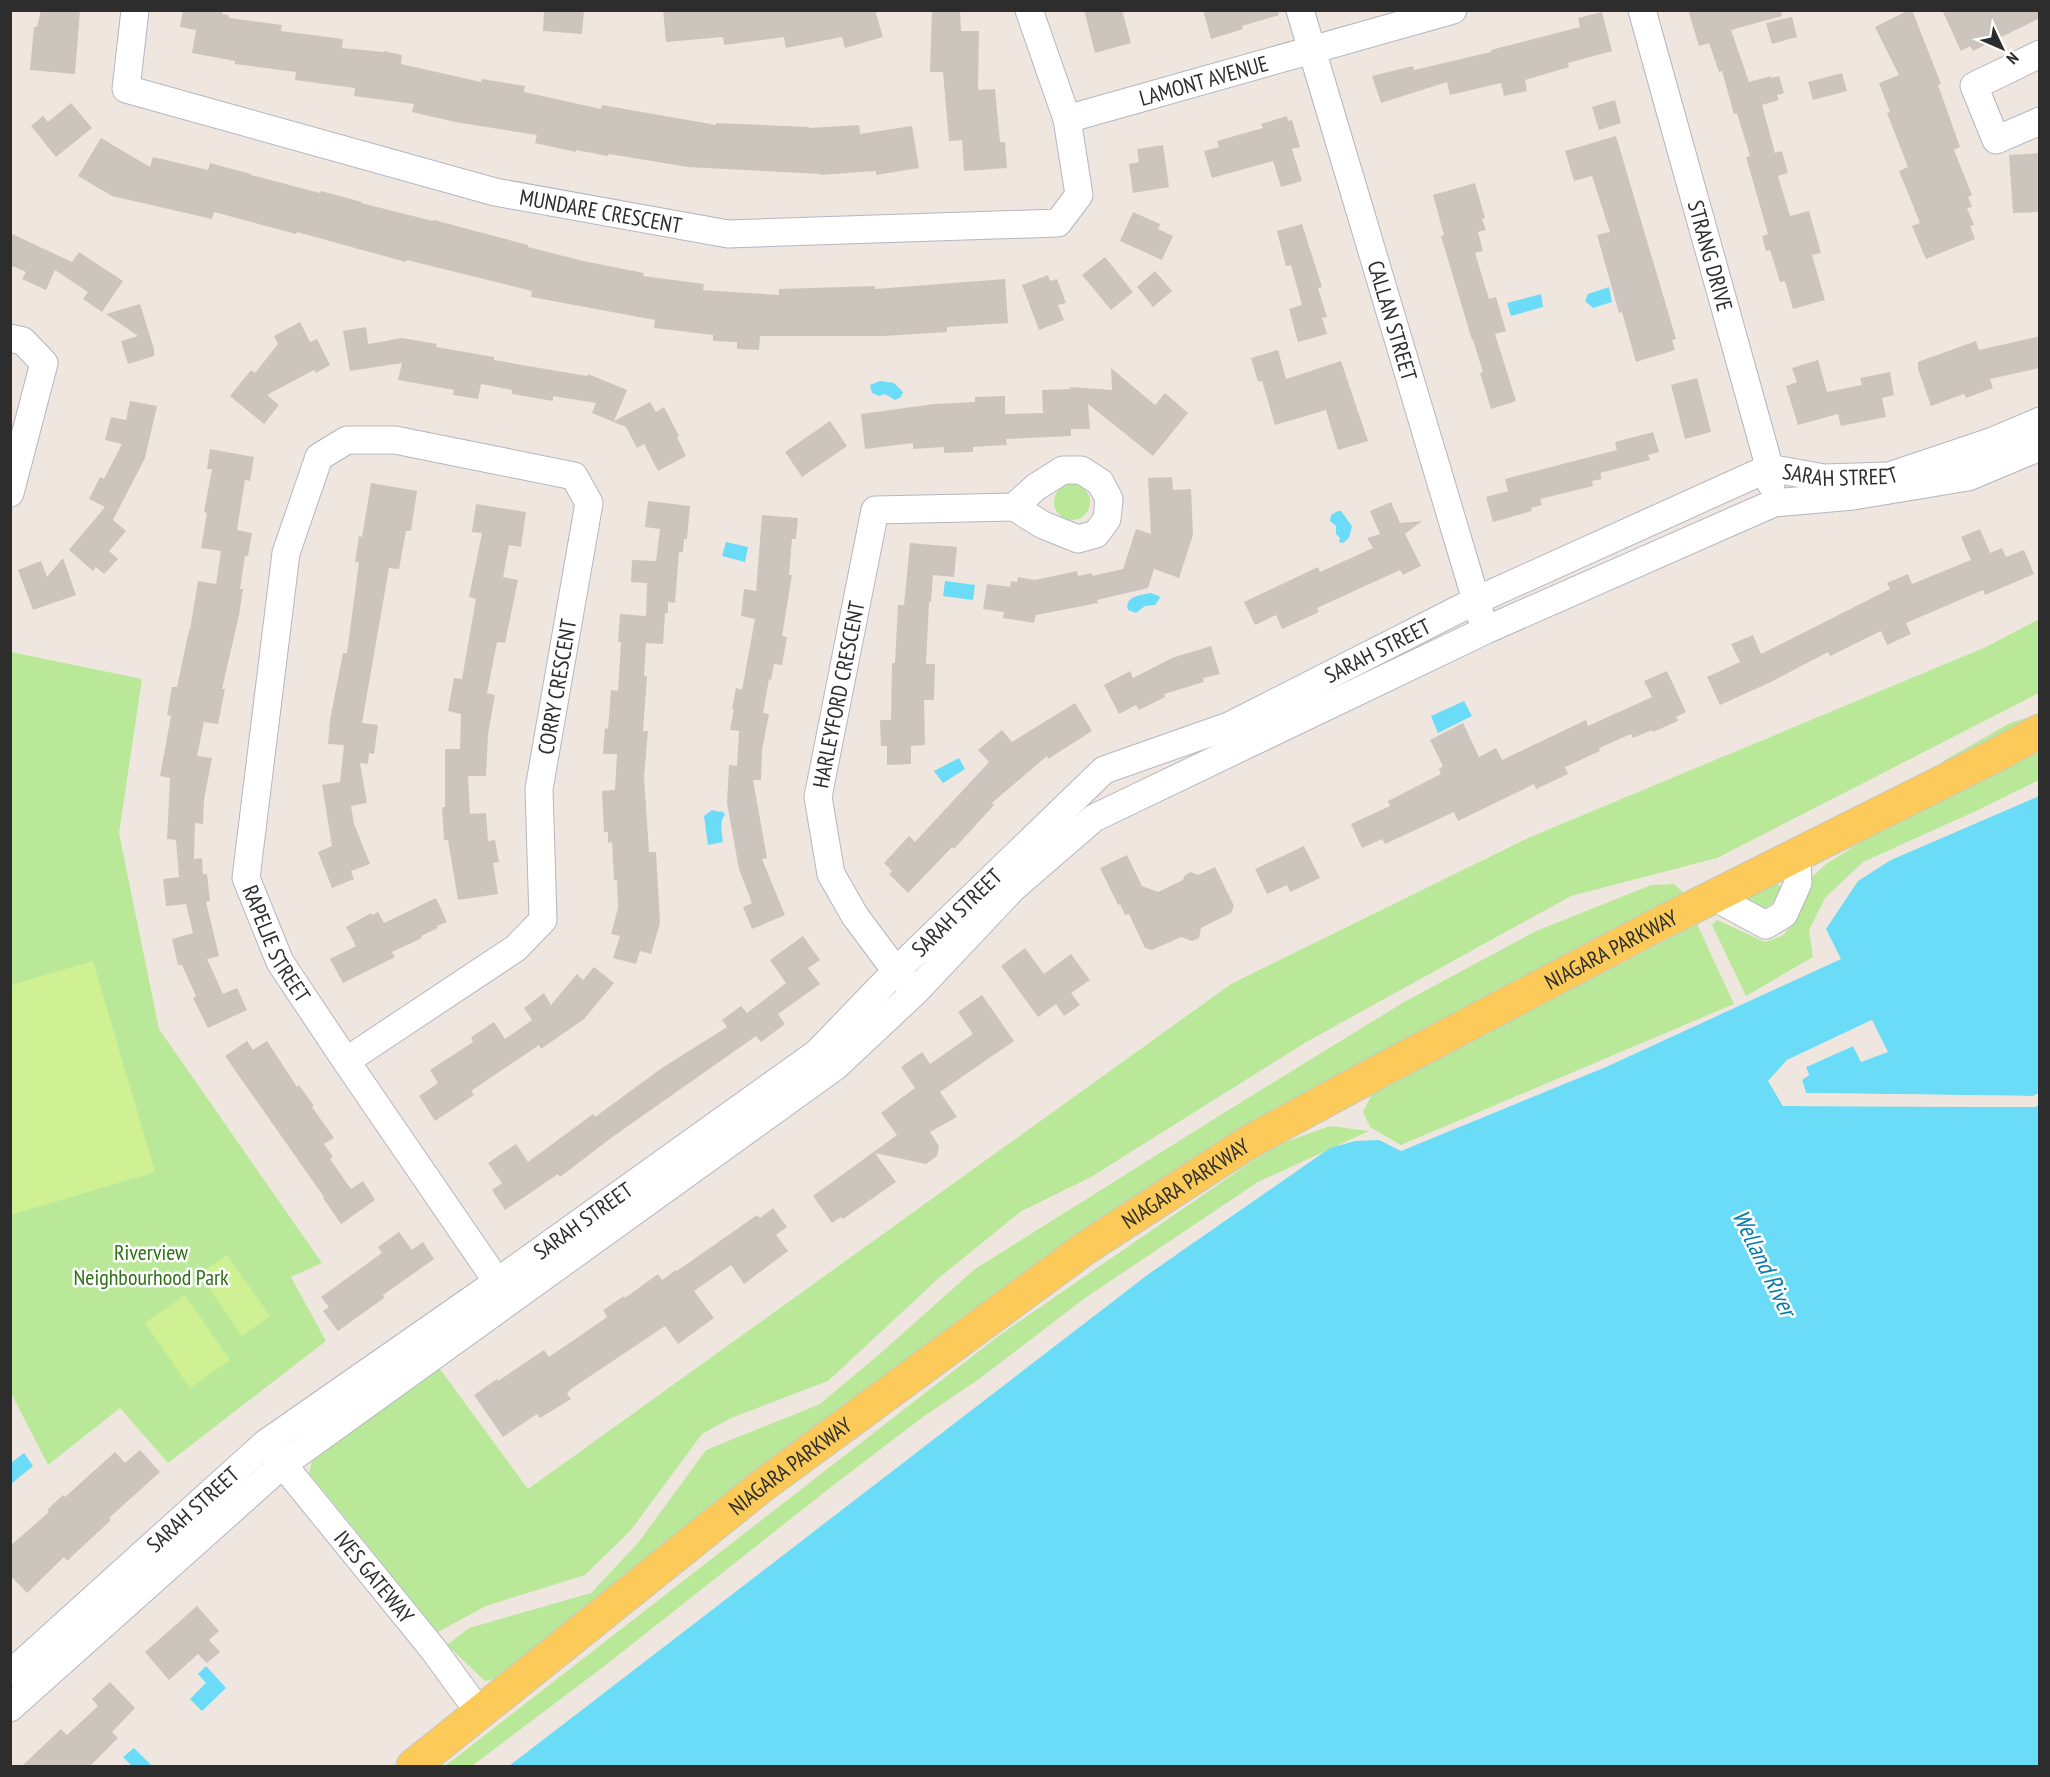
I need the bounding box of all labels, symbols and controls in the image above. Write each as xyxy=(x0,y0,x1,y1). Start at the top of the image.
north arrow xyxy=(1972,18,2032,78)
text: N xyxy=(2003,48,2023,68)
street label: LAMONT AVENUE xyxy=(1136,49,1271,112)
street label: MUNDARE CRESCENT xyxy=(517,183,684,239)
street label: STRANG DRIVE xyxy=(1682,197,1739,314)
street label: CALLAN STREET xyxy=(1361,257,1424,384)
street label: SARAH STREET xyxy=(1780,457,1902,492)
street label: HARLEYFORD CRESCENT xyxy=(806,598,871,790)
street label: SARAH STREET xyxy=(1320,612,1435,689)
street label: CORRY CRESCENT xyxy=(531,617,582,756)
street label: SARAH STREET xyxy=(905,862,1008,963)
street label: RAPELJE STREET xyxy=(236,881,317,1008)
street label: NIAGARA PARKWAY xyxy=(1540,903,1682,996)
street label: NIAGARA PARKWAY xyxy=(1116,1132,1254,1235)
street label: SARAH STREET xyxy=(528,1175,638,1265)
water label: Welland River xyxy=(1725,1205,1805,1324)
park label: Riverview Neighbourhood Park xyxy=(73,1238,229,1291)
street label: NIAGARA PARKWAY xyxy=(723,1411,857,1521)
street label: SARAH STREET xyxy=(140,1460,245,1558)
street label: IVES GATEWAY xyxy=(328,1525,420,1629)

